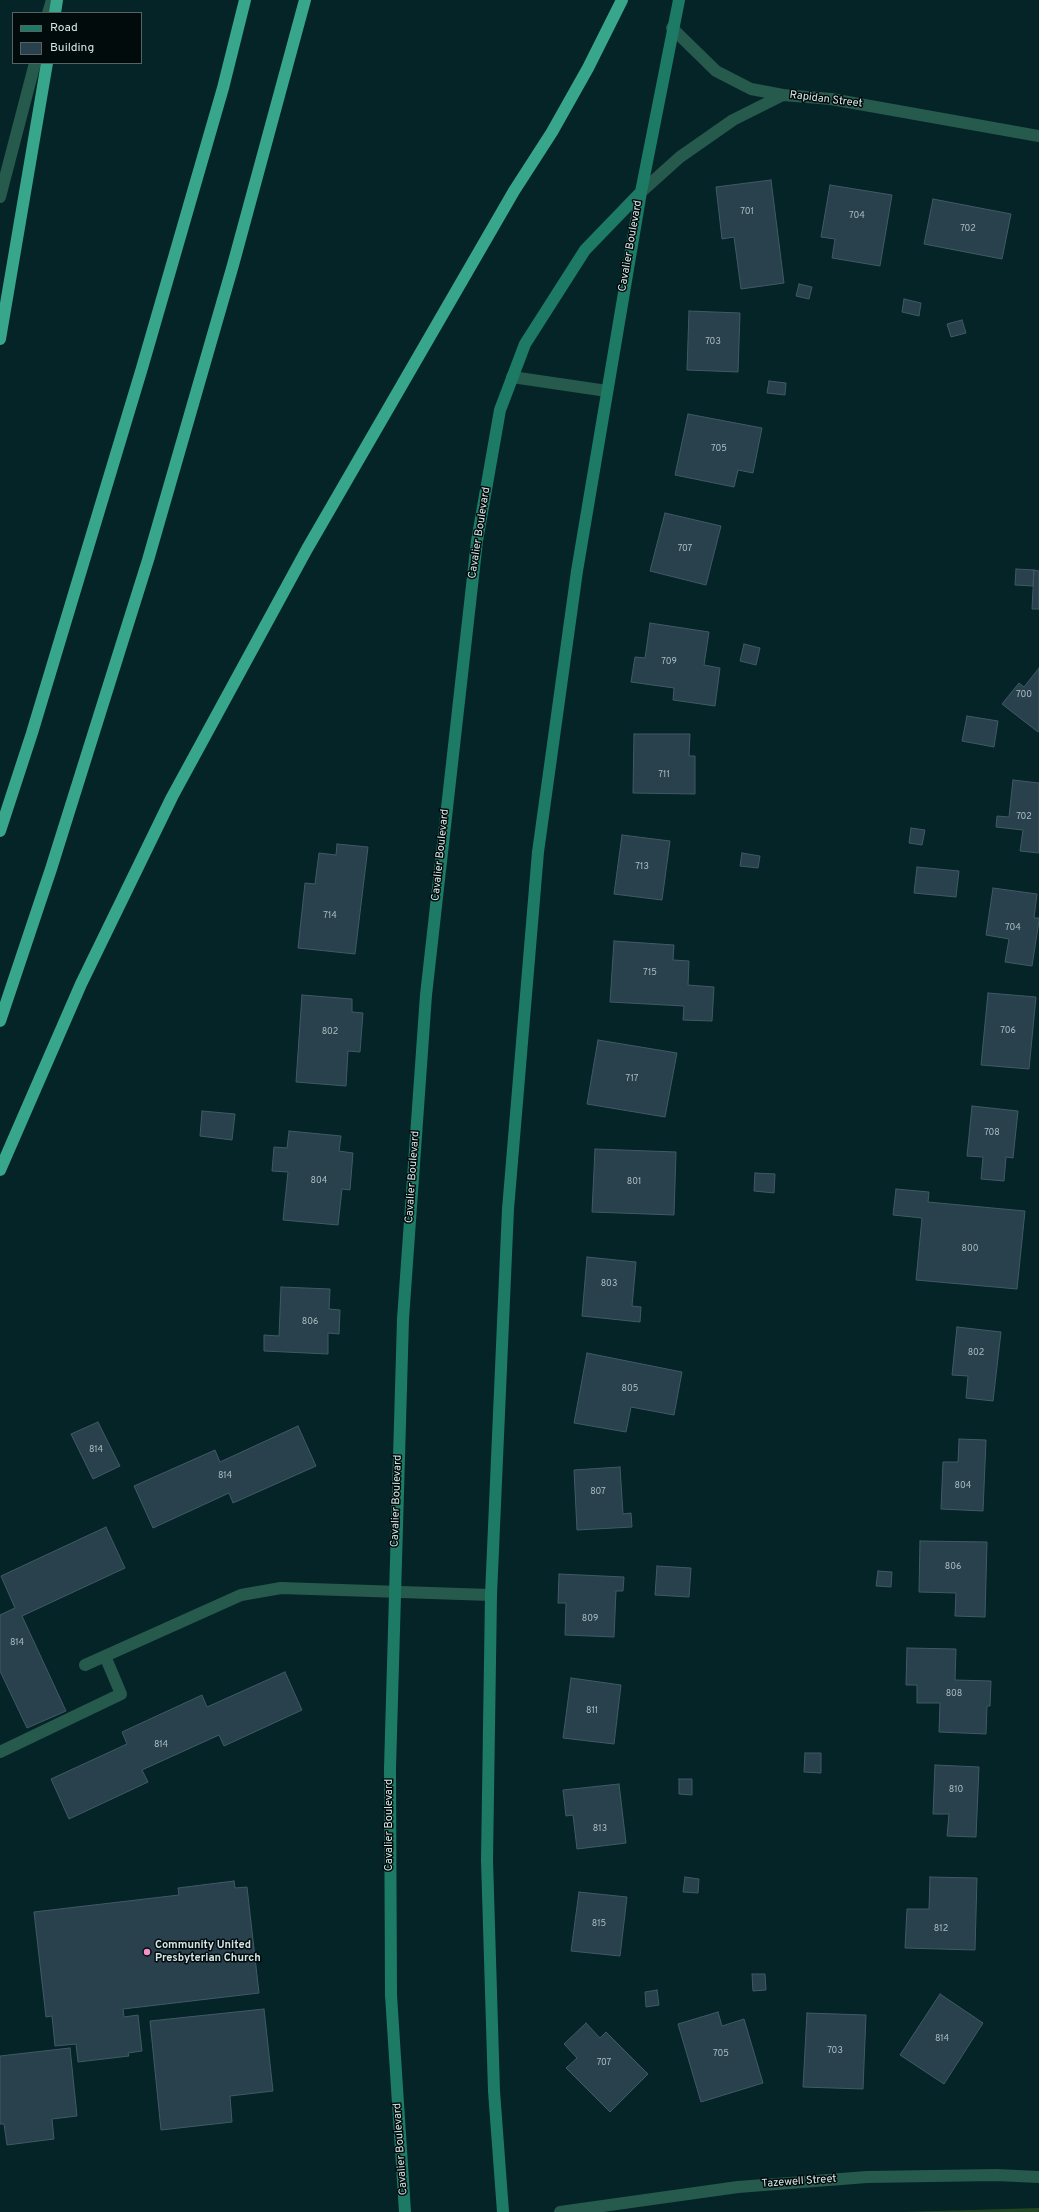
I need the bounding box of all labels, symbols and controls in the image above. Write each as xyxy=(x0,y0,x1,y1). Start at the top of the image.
legend xyxy=(12,12,142,64)
text: Road xyxy=(50,20,78,36)
text: Building xyxy=(50,40,94,56)
street label: Rapidan Street xyxy=(789,89,863,111)
street label: Cavalier Boulevard xyxy=(616,199,646,293)
house number: 701 xyxy=(740,207,754,217)
house number: 704 xyxy=(849,211,865,221)
house number: 702 xyxy=(960,224,976,234)
house number: 703 xyxy=(705,337,721,347)
house number: 705 xyxy=(711,444,727,454)
street label: Cavalier Boulevard xyxy=(466,486,494,580)
house number: 707 xyxy=(678,544,692,554)
house number: 709 xyxy=(661,657,677,667)
house number: 700 xyxy=(1016,690,1032,700)
house number: 711 xyxy=(658,770,670,780)
street label: Cavalier Boulevard xyxy=(430,808,452,902)
house number: 702 xyxy=(1016,812,1032,822)
house number: 713 xyxy=(635,862,649,872)
house number: 714 xyxy=(323,911,337,921)
house number: 704 xyxy=(1005,923,1021,933)
house number: 715 xyxy=(643,968,657,978)
house number: 706 xyxy=(1000,1026,1016,1036)
house number: 802 xyxy=(322,1027,338,1037)
house number: 717 xyxy=(626,1074,638,1084)
house number: 708 xyxy=(984,1128,1000,1138)
street label: Cavalier Boulevard xyxy=(403,1130,423,1224)
house number: 804 xyxy=(311,1176,327,1186)
house number: 801 xyxy=(627,1177,641,1187)
house number: 800 xyxy=(962,1244,978,1254)
house number: 803 xyxy=(601,1279,617,1289)
house number: 806 xyxy=(302,1317,318,1327)
house number: 802 xyxy=(968,1348,984,1358)
house number: 805 xyxy=(622,1384,638,1394)
house number: 814 xyxy=(89,1445,103,1455)
street label: Cavalier Boulevard xyxy=(389,1455,405,1547)
house number: 814 xyxy=(218,1471,232,1481)
house number: 804 xyxy=(955,1481,971,1491)
house number: 807 xyxy=(590,1487,606,1497)
house number: 806 xyxy=(945,1562,961,1572)
house number: 809 xyxy=(582,1614,598,1624)
house number: 814 xyxy=(10,1638,24,1648)
house number: 808 xyxy=(946,1689,962,1699)
house number: 811 xyxy=(586,1706,598,1716)
house number: 814 xyxy=(154,1740,168,1750)
street label: Cavalier Boulevard xyxy=(383,1779,397,1871)
house number: 810 xyxy=(949,1785,963,1795)
house number: 813 xyxy=(593,1824,607,1834)
house number: 815 xyxy=(592,1919,606,1929)
house number: 812 xyxy=(934,1924,948,1934)
place label: Community United Presbyterian Church xyxy=(155,1939,261,1965)
marker: Community United Presbyterian Church xyxy=(142,1947,152,1957)
house number: 814 xyxy=(935,2034,949,2044)
house number: 703 xyxy=(827,2046,843,2056)
house number: 705 xyxy=(713,2049,729,2059)
house number: 707 xyxy=(597,2058,611,2068)
street label: Cavalier Boulevard xyxy=(391,2102,411,2196)
street label: Tazewell Street xyxy=(761,2173,837,2191)

